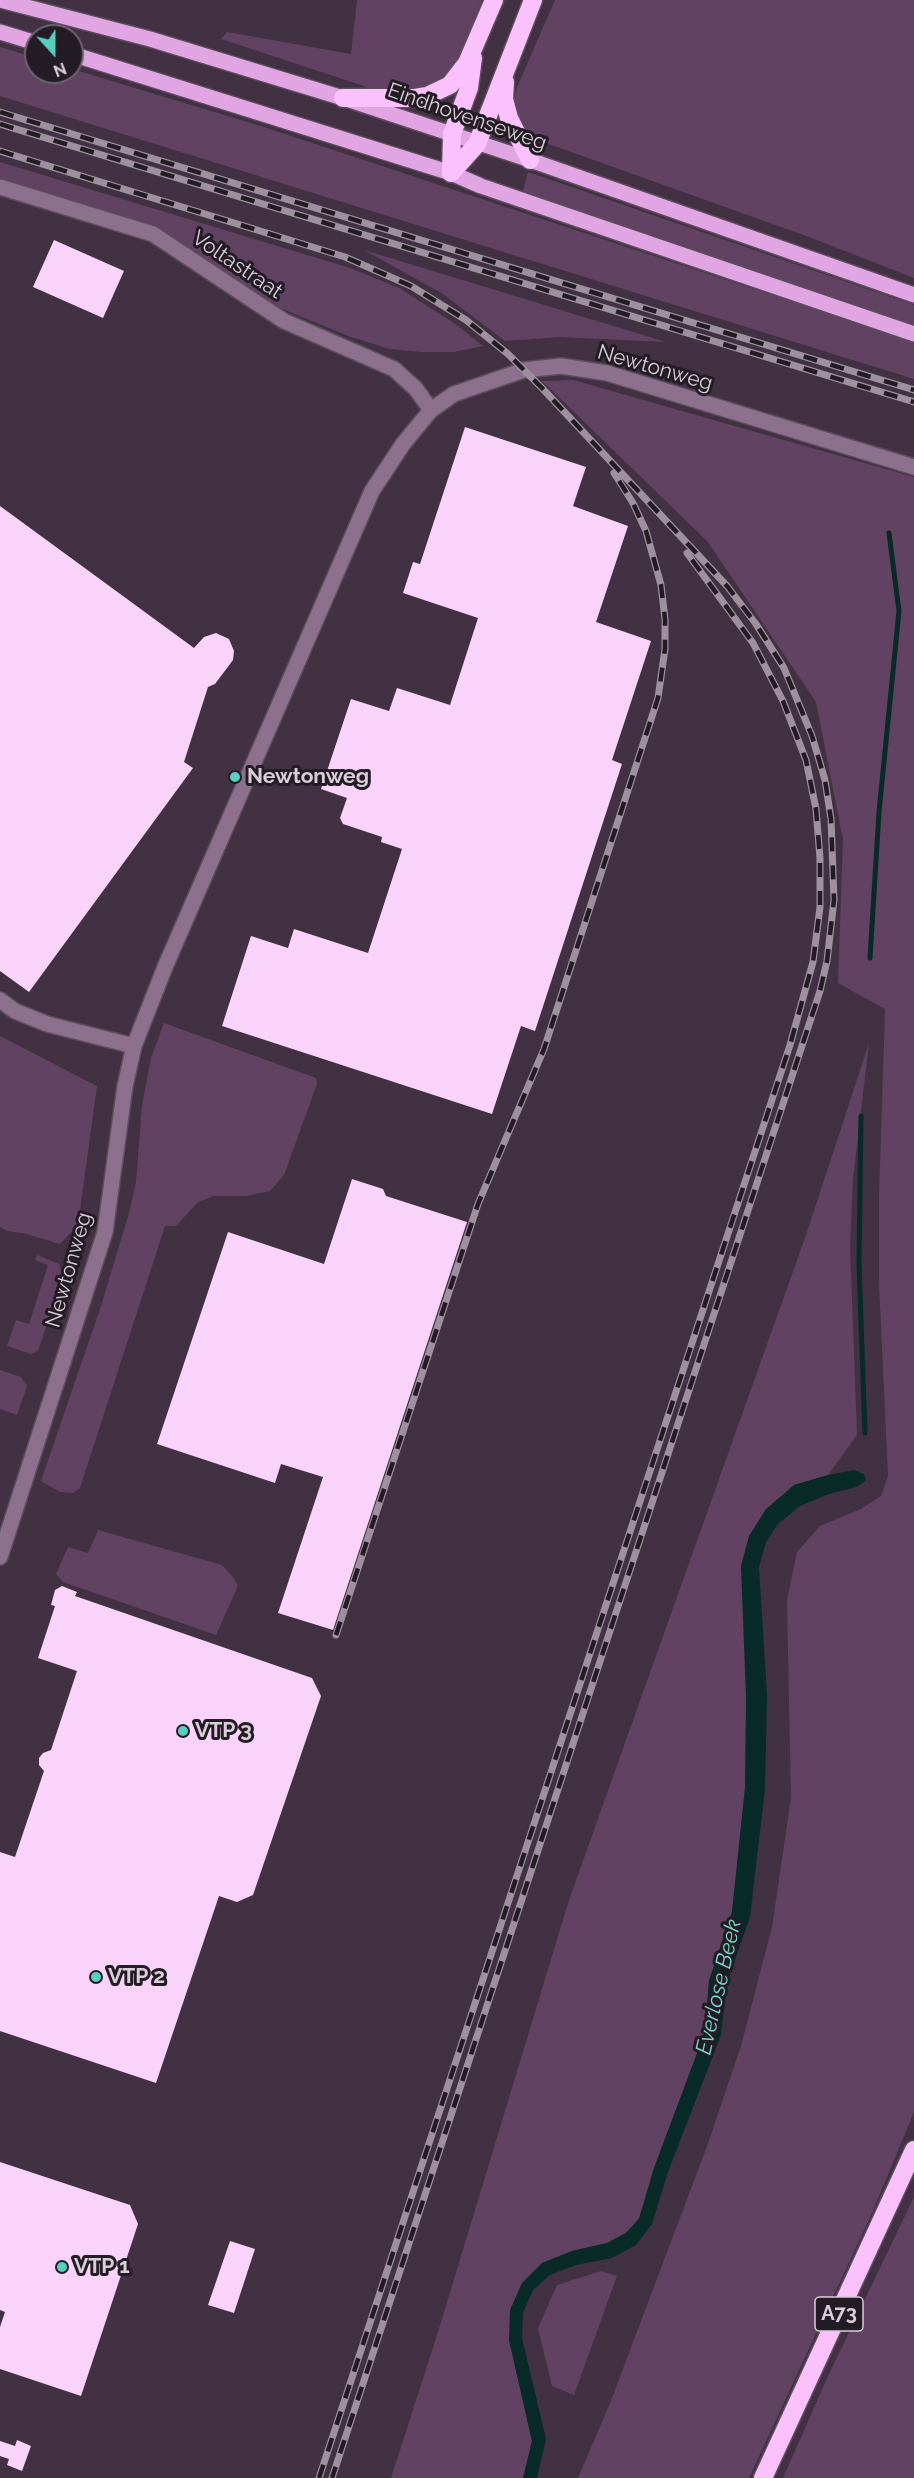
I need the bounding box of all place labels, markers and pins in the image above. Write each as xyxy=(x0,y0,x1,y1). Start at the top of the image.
place label: Newtonweg xyxy=(247,764,369,790)
marker: Newtonweg xyxy=(228,770,242,784)
place label: VTP 3 xyxy=(195,1718,252,1744)
marker: VTP 3 xyxy=(176,1724,190,1738)
place label: VTP 2 xyxy=(108,1964,165,1990)
marker: VTP 2 xyxy=(89,1970,103,1984)
place label: VTP 1 xyxy=(74,2254,130,2280)
marker: VTP 1 xyxy=(55,2260,69,2274)

